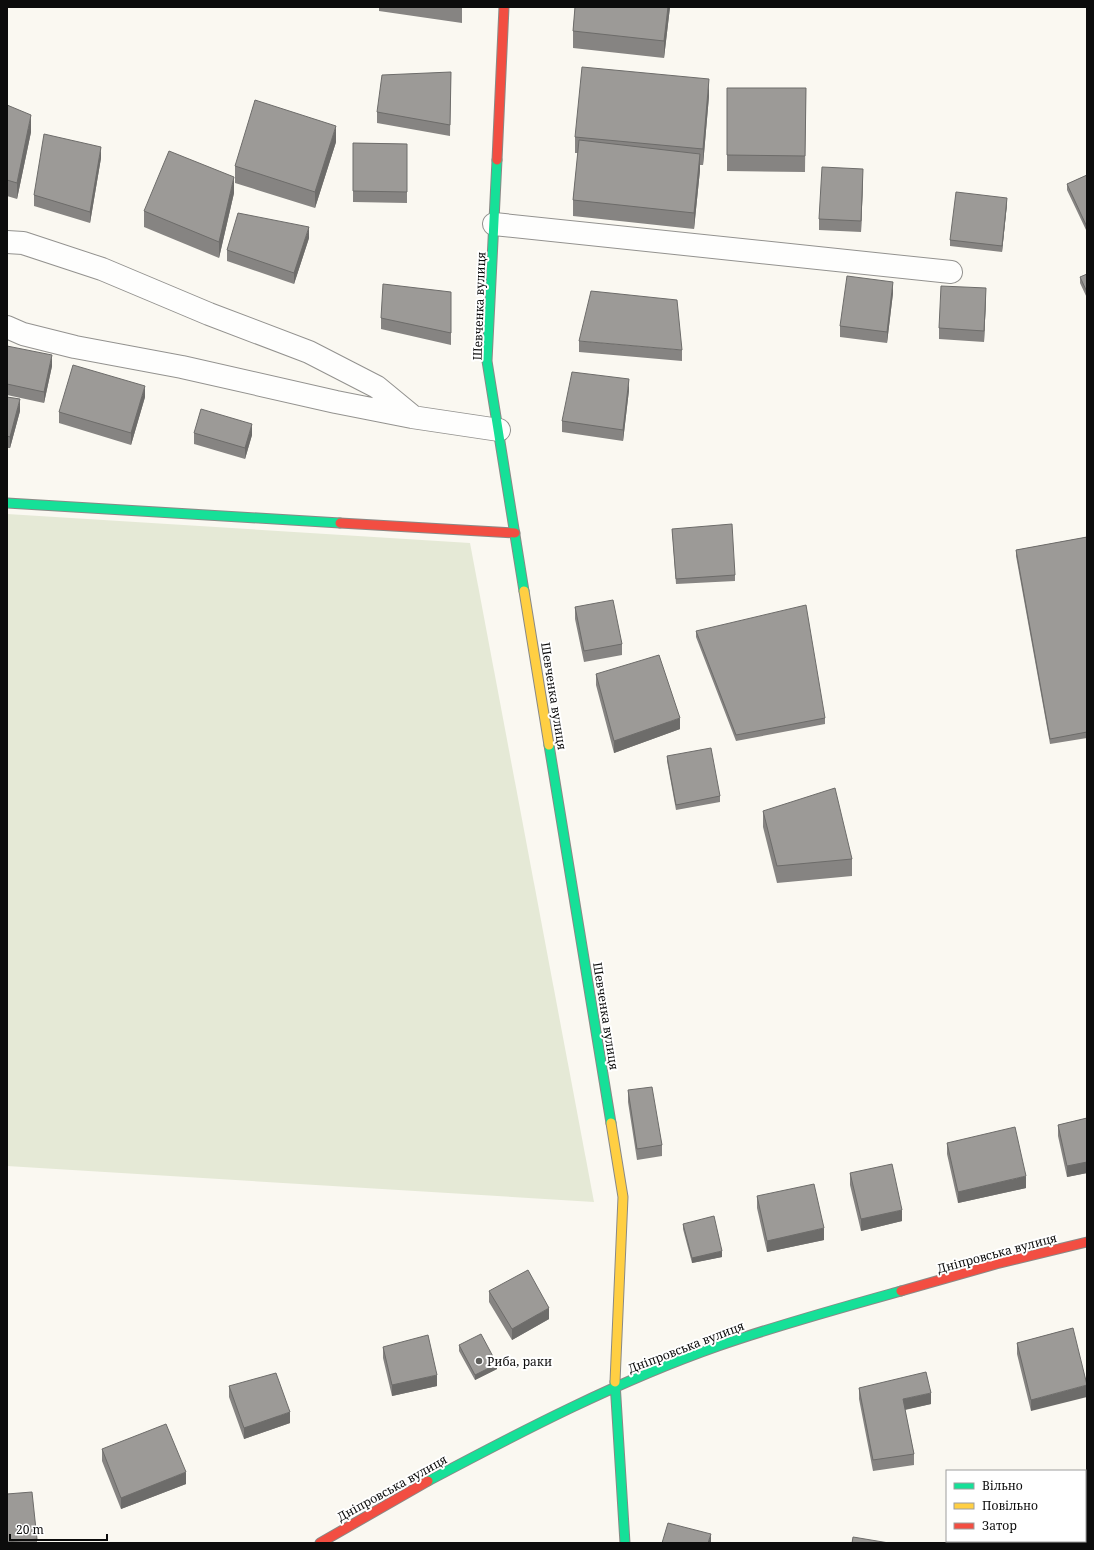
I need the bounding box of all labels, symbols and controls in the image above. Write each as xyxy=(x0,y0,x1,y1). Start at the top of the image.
street label: Шевченка вулиця xyxy=(469,251,489,361)
street label: Шевченка вулиця xyxy=(537,641,571,751)
street label: Шевченка вулиця xyxy=(589,961,623,1071)
street label: Дніпровська вулиця xyxy=(935,1229,1059,1277)
street label: Дніпровська вулиця xyxy=(625,1317,747,1377)
place label: Риба, раки xyxy=(487,1353,552,1370)
marker: Риба, раки xyxy=(474,1356,484,1366)
street label: Дніпровська вулиця xyxy=(334,1451,450,1525)
legend xyxy=(946,1470,1086,1542)
text: Вільно xyxy=(982,1477,1023,1494)
text: Повільно xyxy=(982,1497,1038,1514)
scale bar xyxy=(10,1516,107,1542)
text: Затор xyxy=(982,1517,1017,1534)
text: 20 m xyxy=(16,1521,44,1538)

